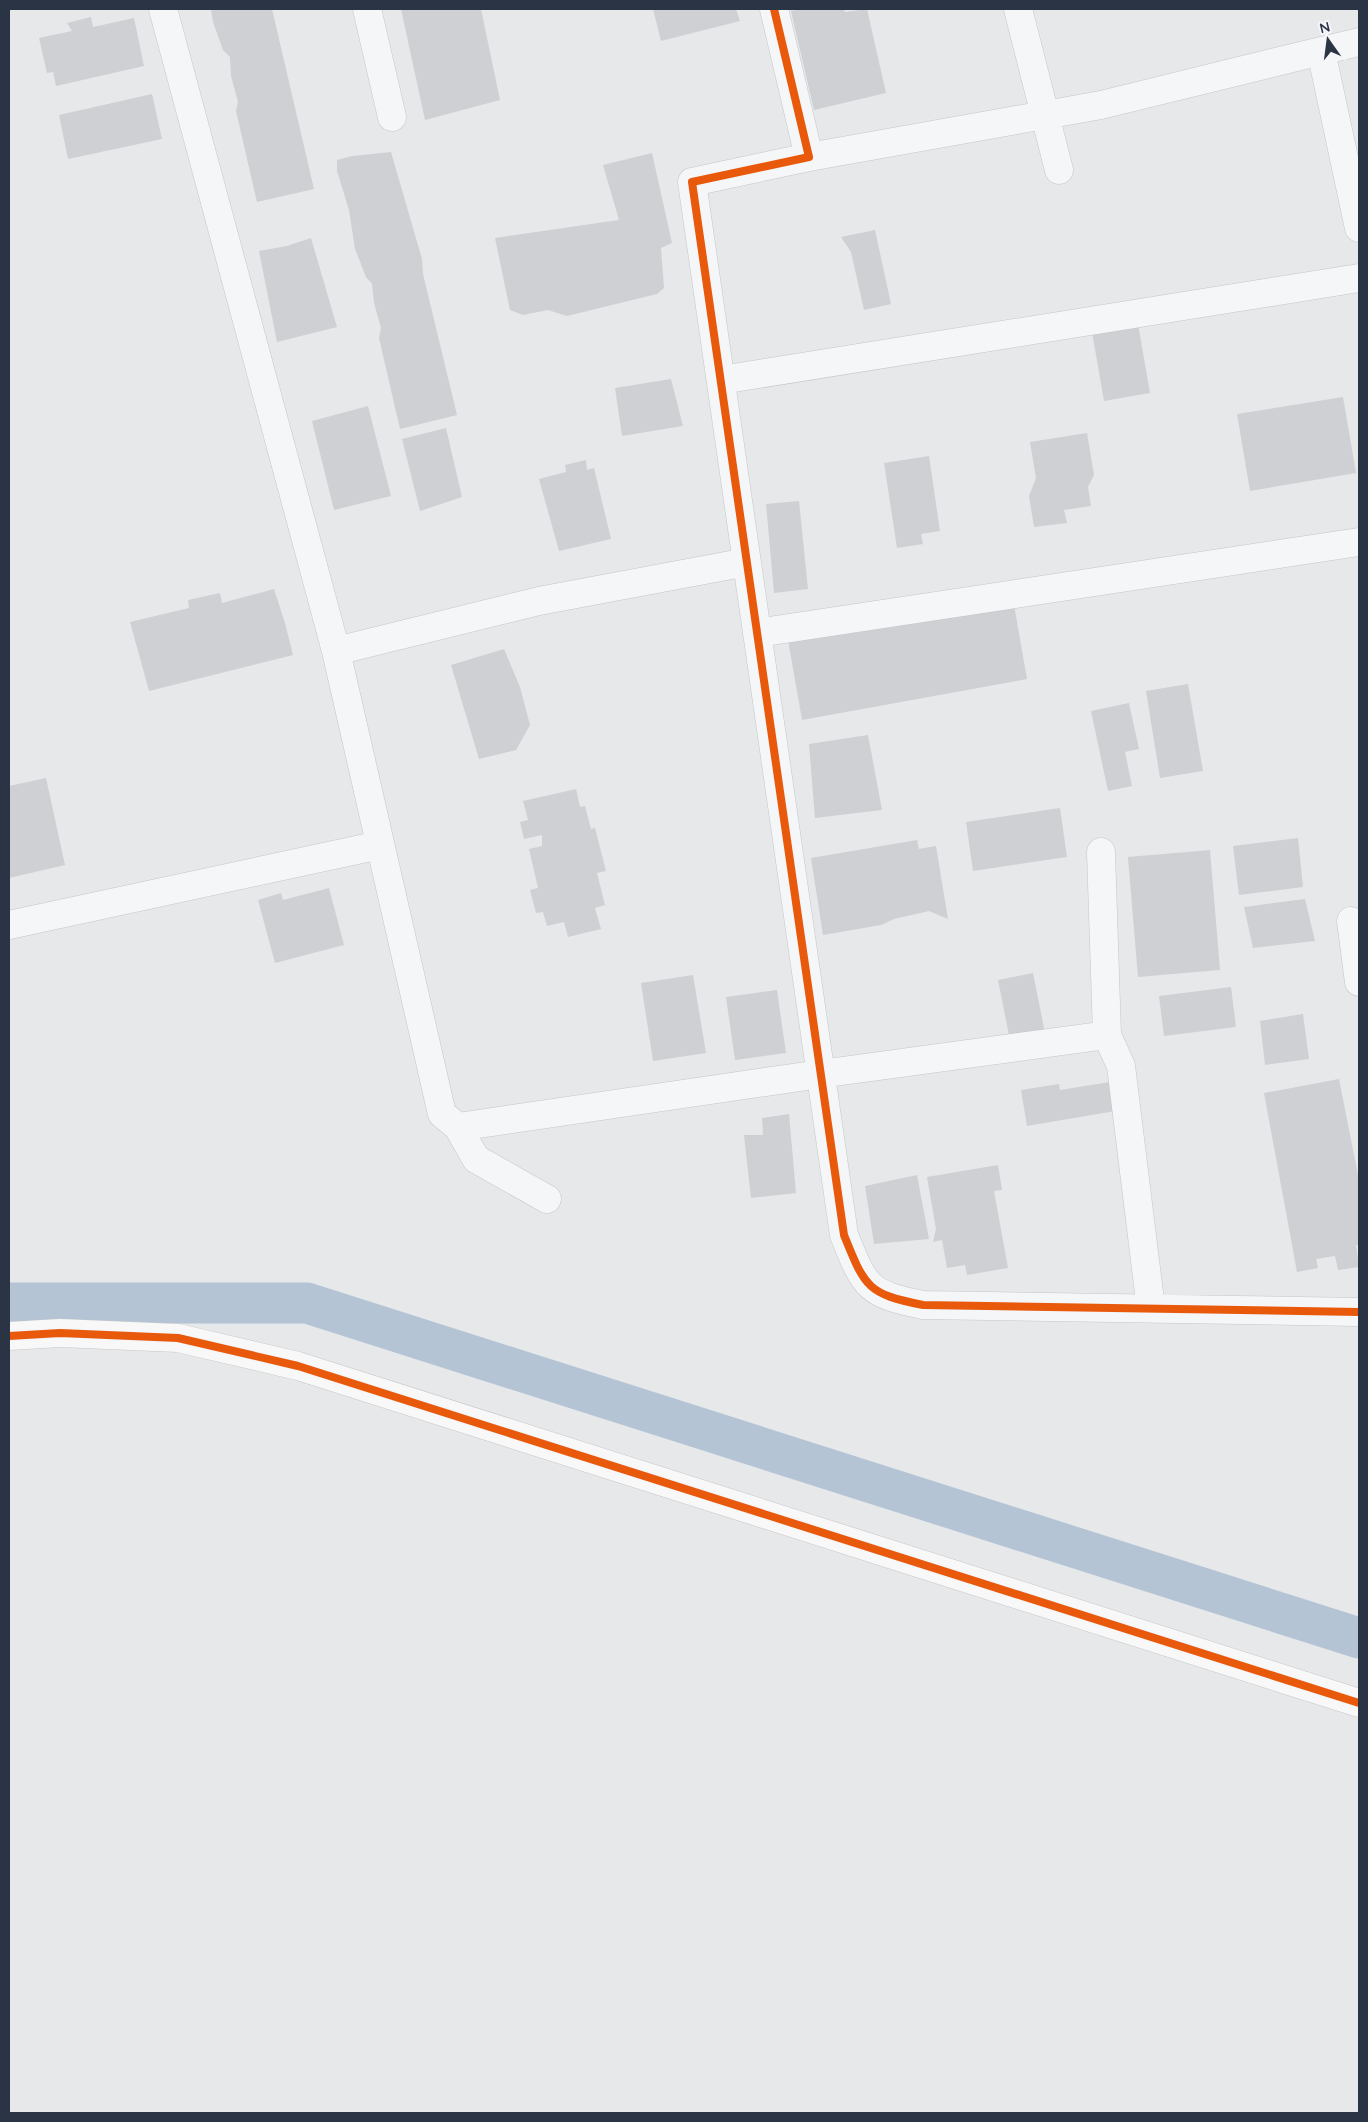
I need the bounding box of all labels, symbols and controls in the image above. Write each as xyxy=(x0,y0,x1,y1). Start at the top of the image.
north arrow xyxy=(1303,15,1353,65)
text: N xyxy=(1318,17,1332,37)

